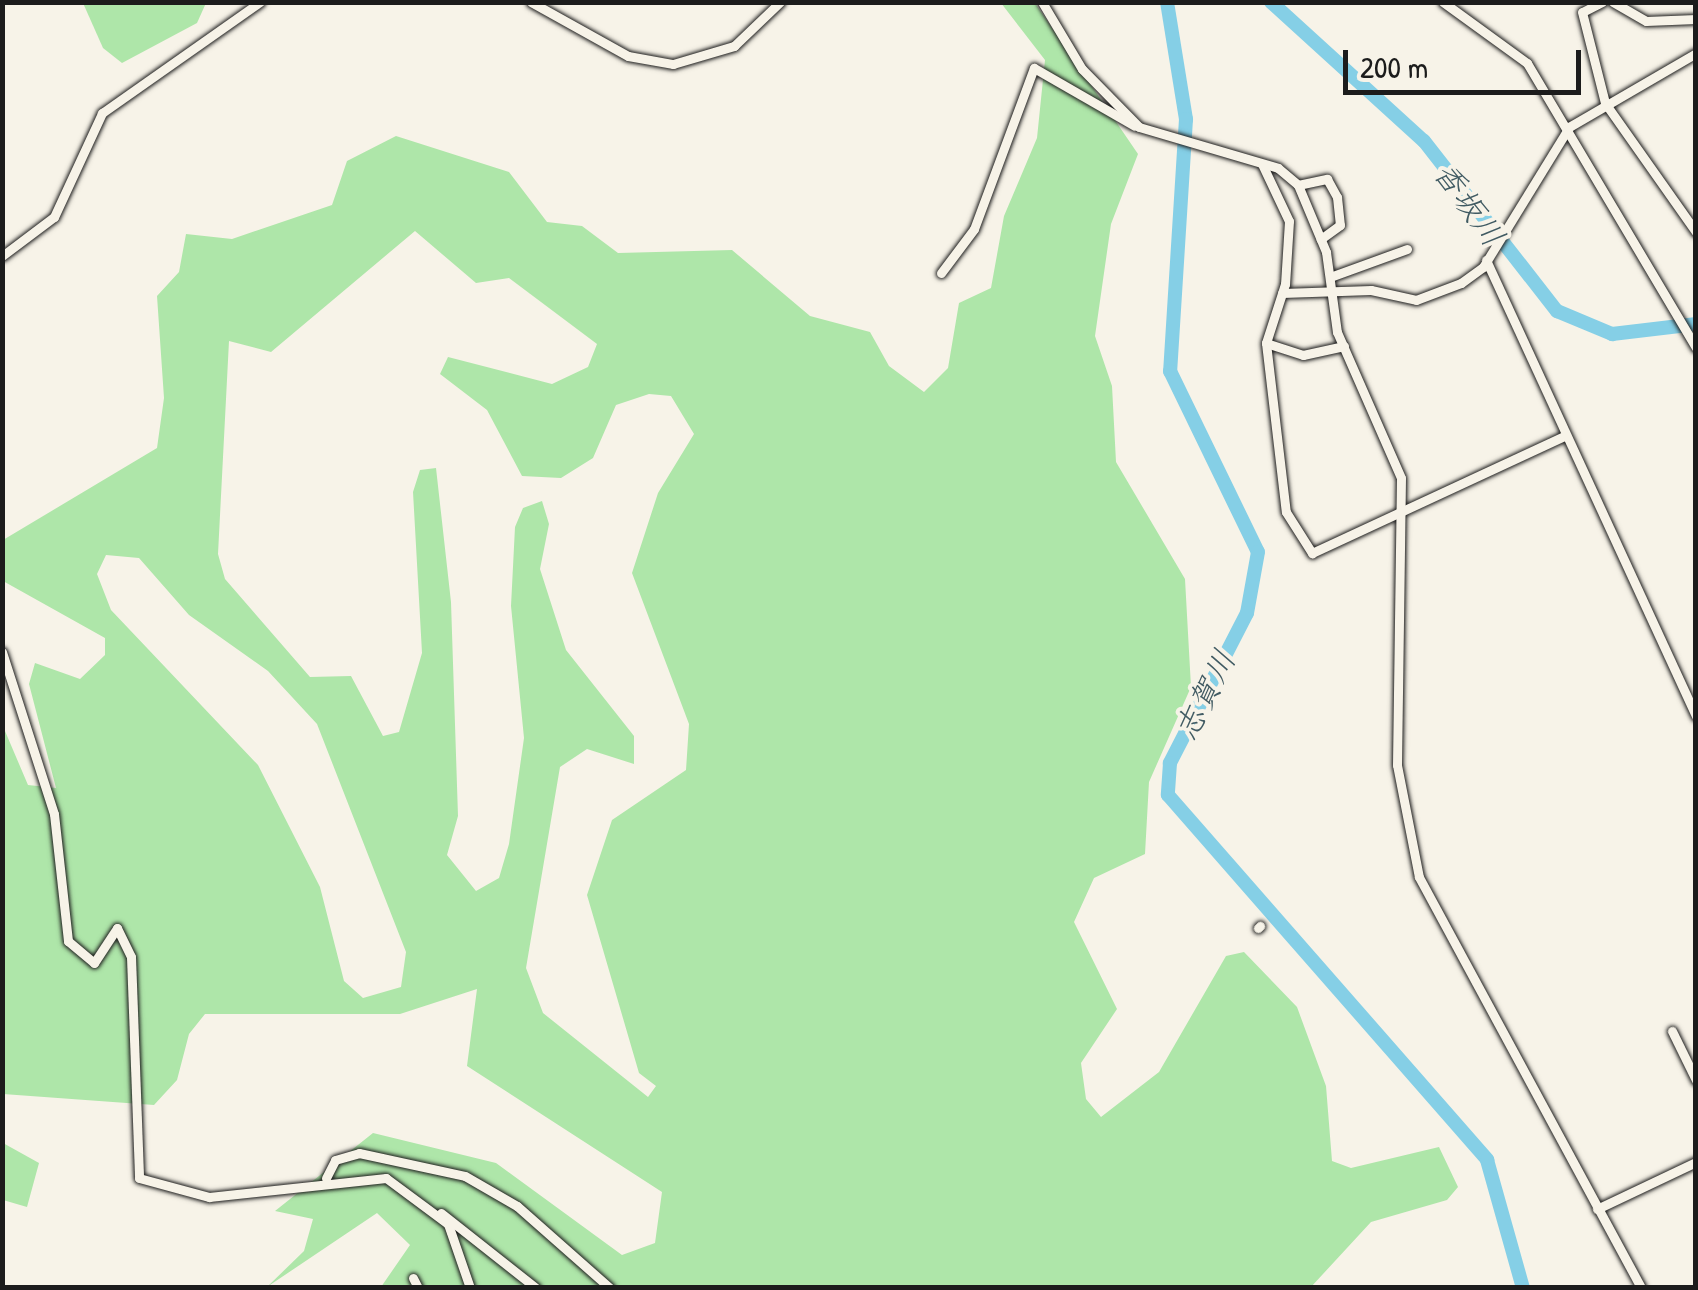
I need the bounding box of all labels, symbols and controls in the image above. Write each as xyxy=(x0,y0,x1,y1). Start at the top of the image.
scale bar xyxy=(1348,30,1586,92)
text: 200 m xyxy=(1360,47,1428,87)
water label: 香坂川 xyxy=(1425,154,1513,254)
water label: 志賀川 xyxy=(1166,644,1244,746)

